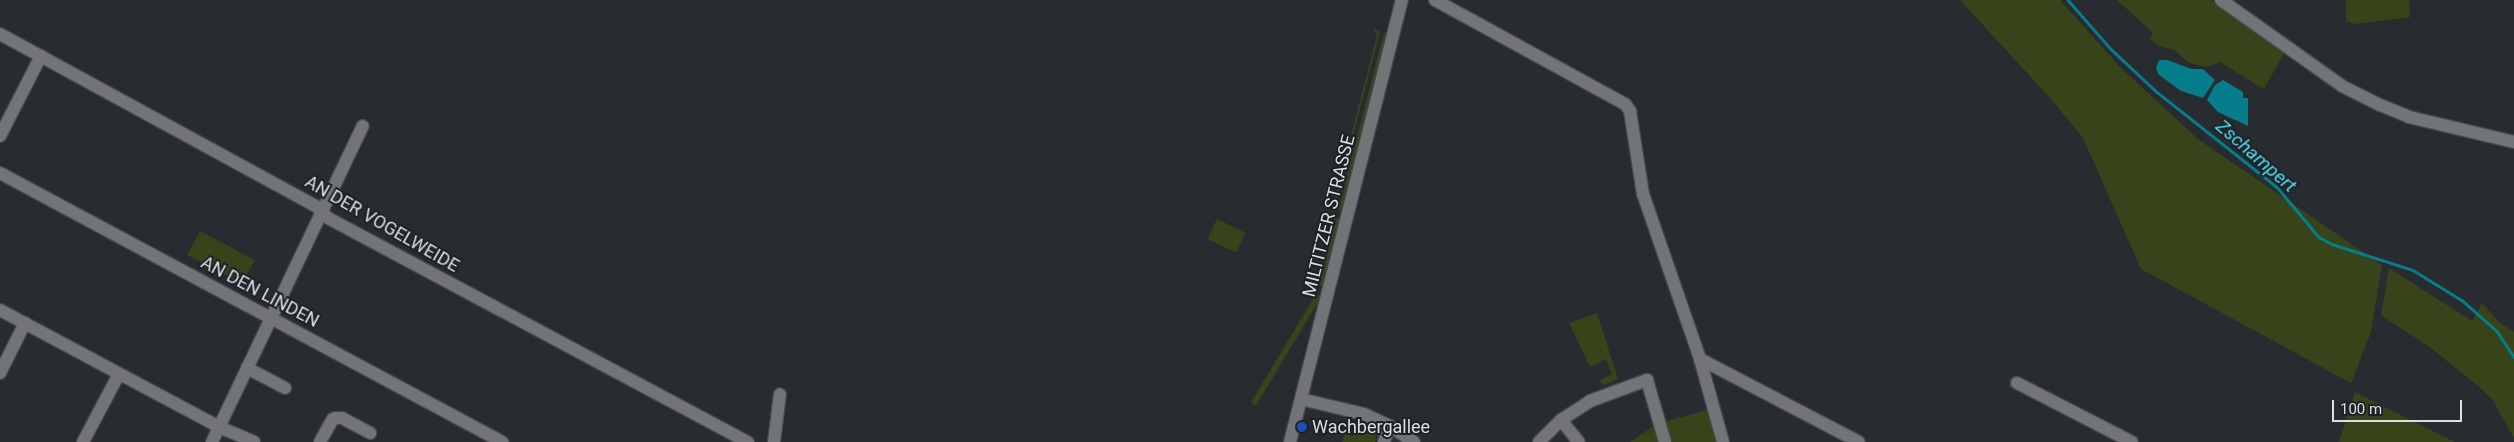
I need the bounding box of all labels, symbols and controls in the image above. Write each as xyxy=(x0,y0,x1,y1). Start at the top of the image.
water label: Zschampert xyxy=(2211,115,2301,197)
street label: MILTITZER STRASSE xyxy=(1298,133,1360,299)
street label: AN DER VOGELWEIDE xyxy=(301,171,463,277)
street label: AN DEN LINDEN xyxy=(197,252,323,332)
scale bar xyxy=(2334,390,2464,422)
text: 100 m xyxy=(2340,400,2382,418)
place label: Wachbergallee xyxy=(1312,416,1430,438)
marker: Wachbergallee xyxy=(1296,421,1308,433)

